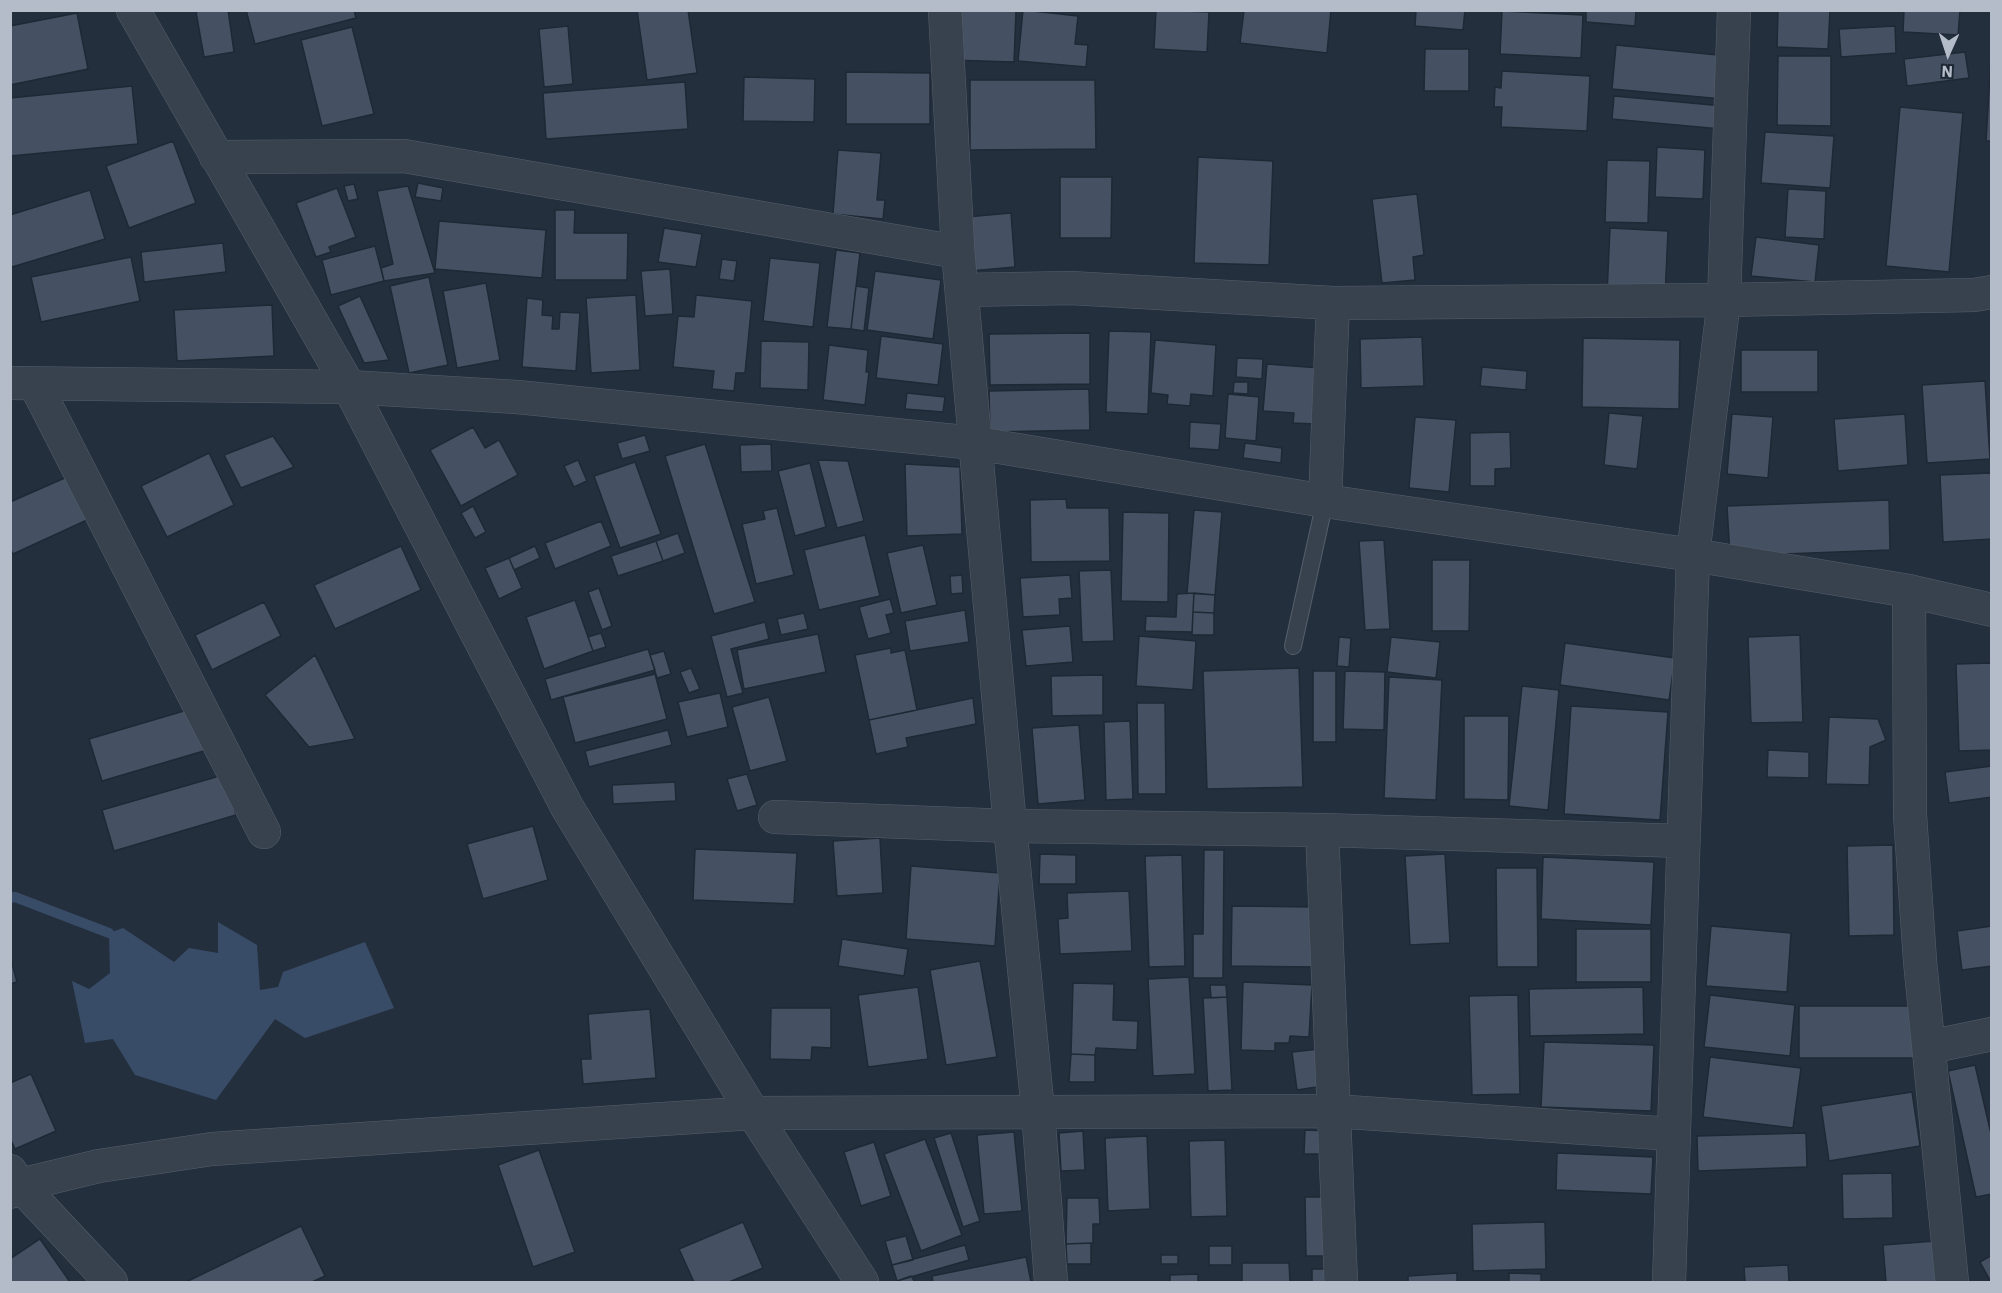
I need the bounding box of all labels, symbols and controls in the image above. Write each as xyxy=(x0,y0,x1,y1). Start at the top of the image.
north arrow xyxy=(1918,24,1978,84)
text: N xyxy=(1941,62,1953,82)

